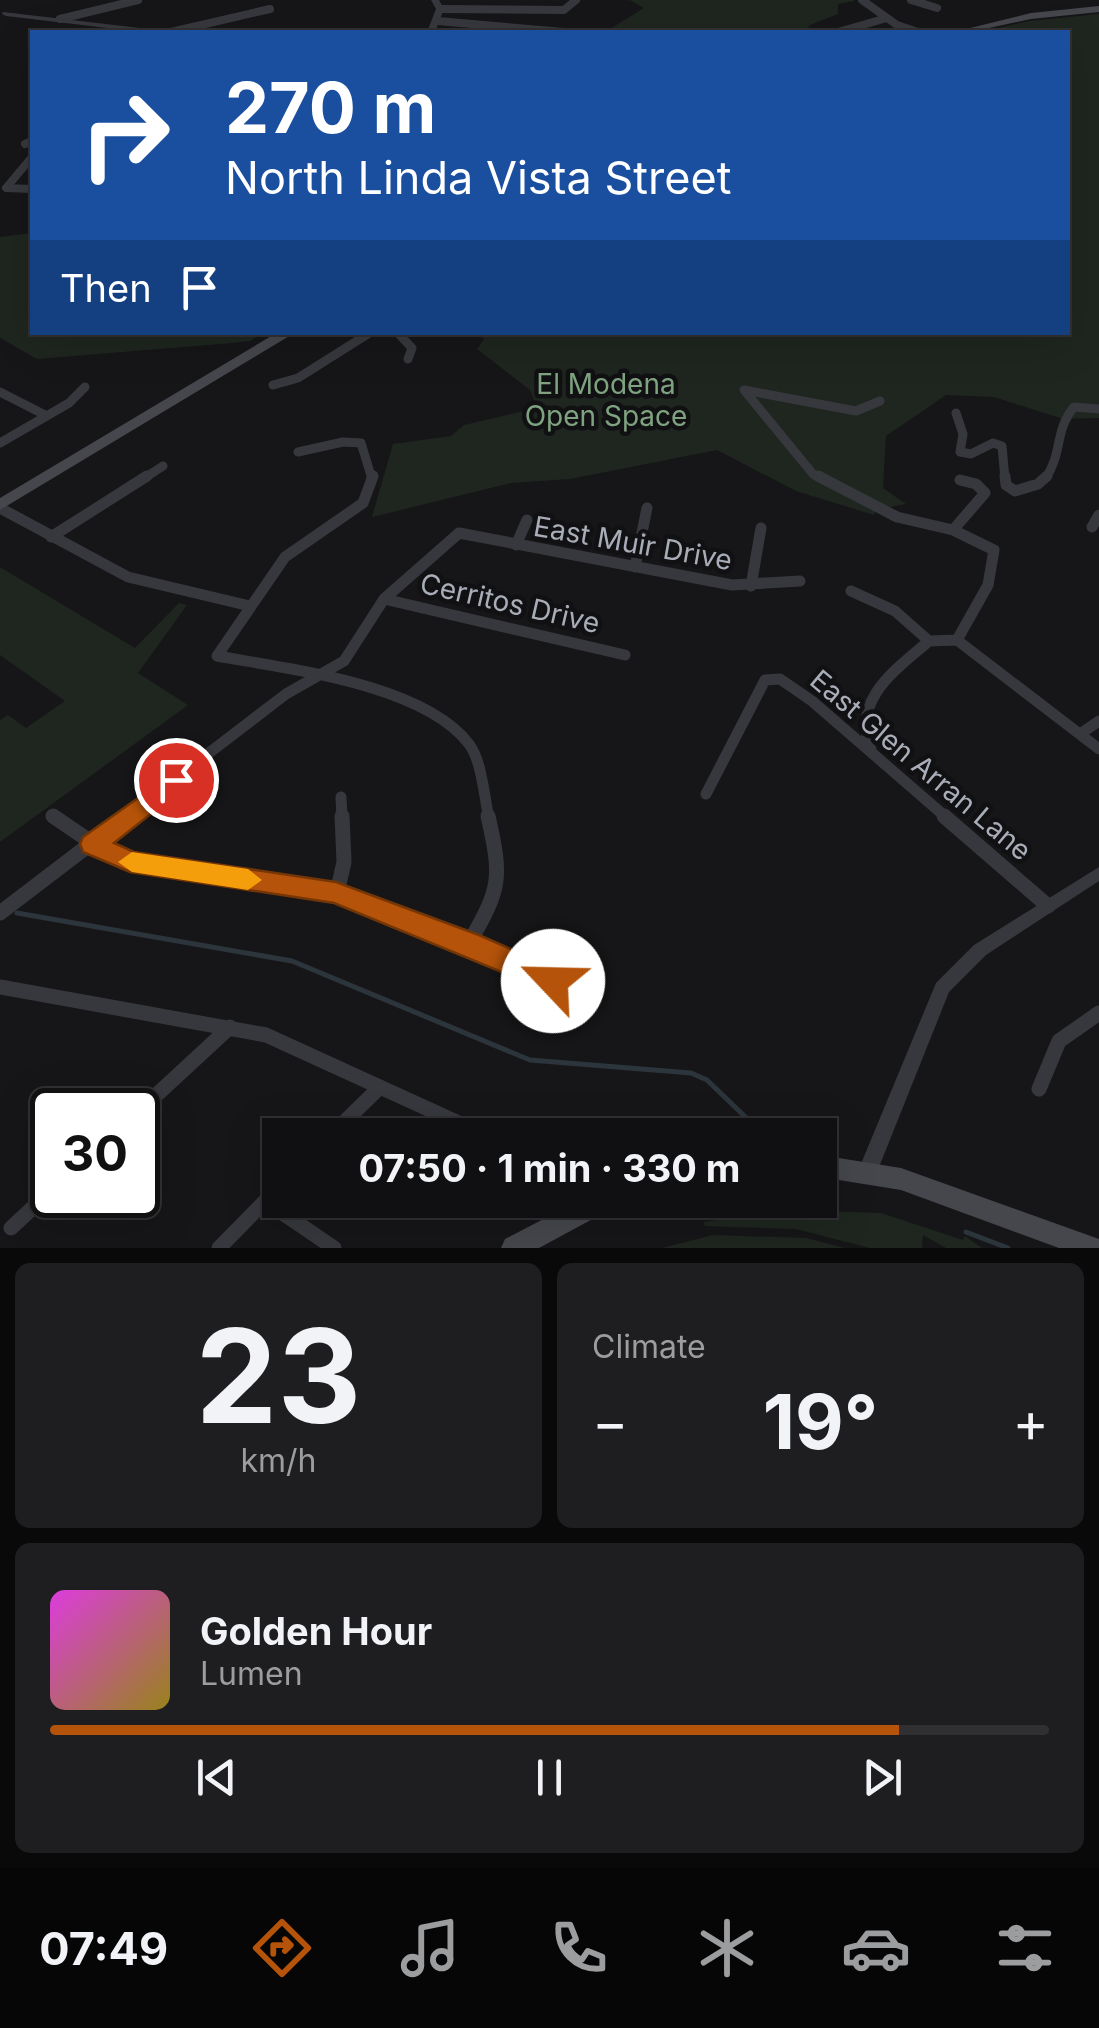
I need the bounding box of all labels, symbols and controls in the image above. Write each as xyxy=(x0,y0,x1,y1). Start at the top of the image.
text: 270 m xyxy=(225,65,436,150)
icon: right xyxy=(60,70,190,200)
text: North Linda Vista Street xyxy=(225,150,731,205)
icon: arrive xyxy=(172,260,227,315)
text: Then xyxy=(60,265,152,311)
park label: El Modena Open Space xyxy=(525,367,687,433)
street label: East Muir Drive xyxy=(531,509,735,577)
street label: Cerritos Drive xyxy=(417,566,603,640)
street label: East Glen Arran Lane xyxy=(804,663,1038,867)
pin xyxy=(134,738,219,823)
icon: arrive xyxy=(149,753,204,808)
position arrow xyxy=(501,929,605,1033)
speed limit sign: 30 xyxy=(30,1088,160,1218)
text: 07:50 · 1 min · 330 m xyxy=(358,1145,741,1191)
text: 23 xyxy=(196,1297,361,1454)
text: Climate xyxy=(592,1327,706,1366)
text: 19° xyxy=(763,1376,878,1467)
text: − xyxy=(592,1389,628,1455)
text: + xyxy=(1013,1389,1049,1455)
text: km/h xyxy=(240,1441,317,1480)
text: Golden Hour xyxy=(200,1608,432,1654)
text: Lumen xyxy=(200,1654,303,1693)
icon: previous xyxy=(189,1750,244,1805)
icon: pause xyxy=(522,1750,577,1805)
icon: next xyxy=(855,1750,910,1805)
icon: directions xyxy=(247,1913,317,1983)
icon: music xyxy=(395,1913,465,1983)
icon: phone xyxy=(544,1913,614,1983)
icon: climate xyxy=(692,1913,762,1983)
icon: car xyxy=(841,1913,911,1983)
icon: filters xyxy=(990,1913,1060,1983)
text: 07:49 xyxy=(39,1921,168,1976)

